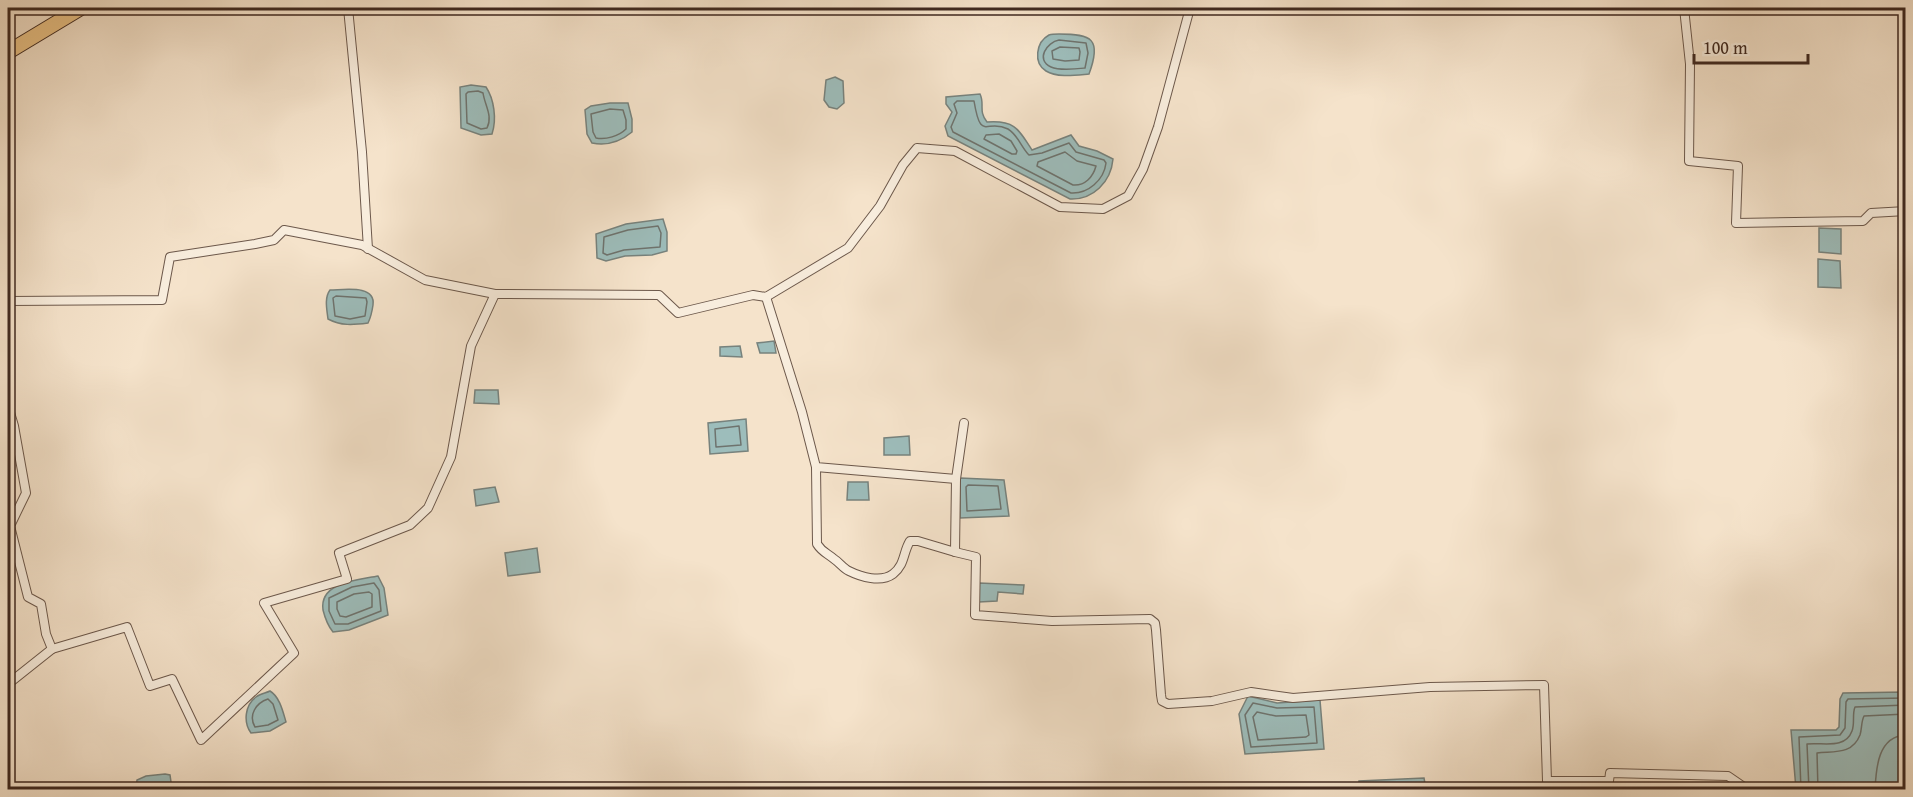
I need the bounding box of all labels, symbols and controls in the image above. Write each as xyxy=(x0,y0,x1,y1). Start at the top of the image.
scale bar xyxy=(1694,27,1808,65)
text: 100 m xyxy=(1703,34,1748,61)

